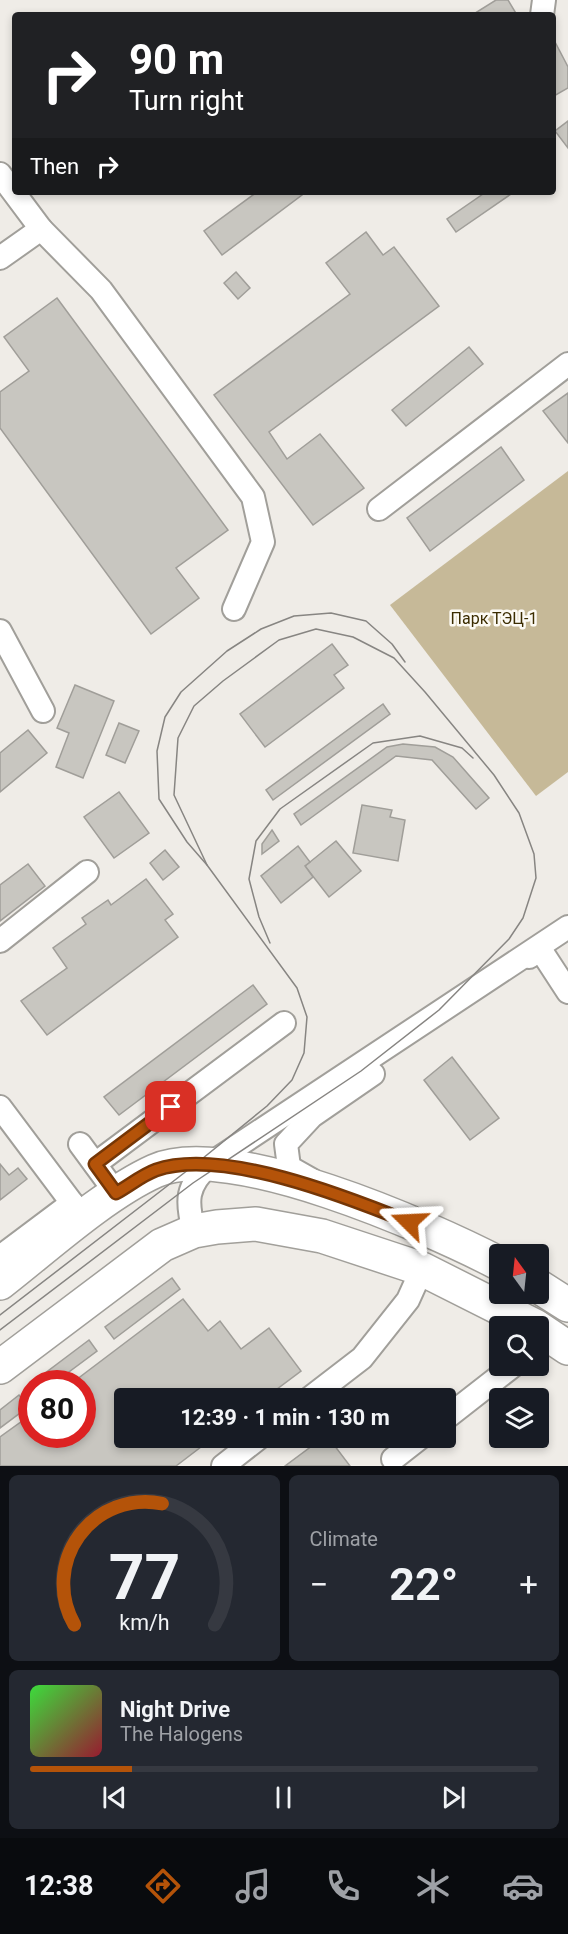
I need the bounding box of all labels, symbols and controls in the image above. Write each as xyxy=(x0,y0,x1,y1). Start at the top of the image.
text: 90 m xyxy=(129,35,224,84)
icon: right xyxy=(30,36,108,114)
text: Turn right xyxy=(129,85,244,117)
icon: right xyxy=(91,150,124,183)
text: Then xyxy=(30,154,79,179)
park label: Парк ТЭЦ-1 xyxy=(451,609,537,628)
pin xyxy=(145,1081,196,1132)
icon: arrive xyxy=(154,1090,187,1123)
position arrow xyxy=(377,1190,441,1254)
north arrow xyxy=(489,1244,549,1304)
map controls xyxy=(489,1244,549,1448)
button: search xyxy=(489,1316,549,1376)
speed limit sign: 80 xyxy=(18,1370,96,1448)
button: layers xyxy=(489,1388,549,1448)
text: 12:39 · 1 min · 130 m xyxy=(180,1405,390,1430)
text: Climate xyxy=(310,1527,378,1551)
text: 77 xyxy=(108,1541,180,1614)
text: 22° xyxy=(389,1558,458,1611)
text: − xyxy=(310,1565,328,1604)
text: + xyxy=(519,1565,538,1604)
text: km/h xyxy=(119,1610,169,1635)
text: Night Drive xyxy=(120,1697,230,1722)
text: The Halogens xyxy=(120,1722,243,1746)
icon: previous xyxy=(98,1781,131,1814)
icon: pause xyxy=(267,1781,300,1814)
icon: next xyxy=(437,1781,470,1814)
icon: directions xyxy=(142,1865,184,1907)
icon: music xyxy=(232,1865,274,1907)
icon: phone xyxy=(322,1865,364,1907)
icon: climate xyxy=(412,1865,454,1907)
icon: car xyxy=(502,1865,544,1907)
text: 12:38 xyxy=(24,1870,94,1902)

